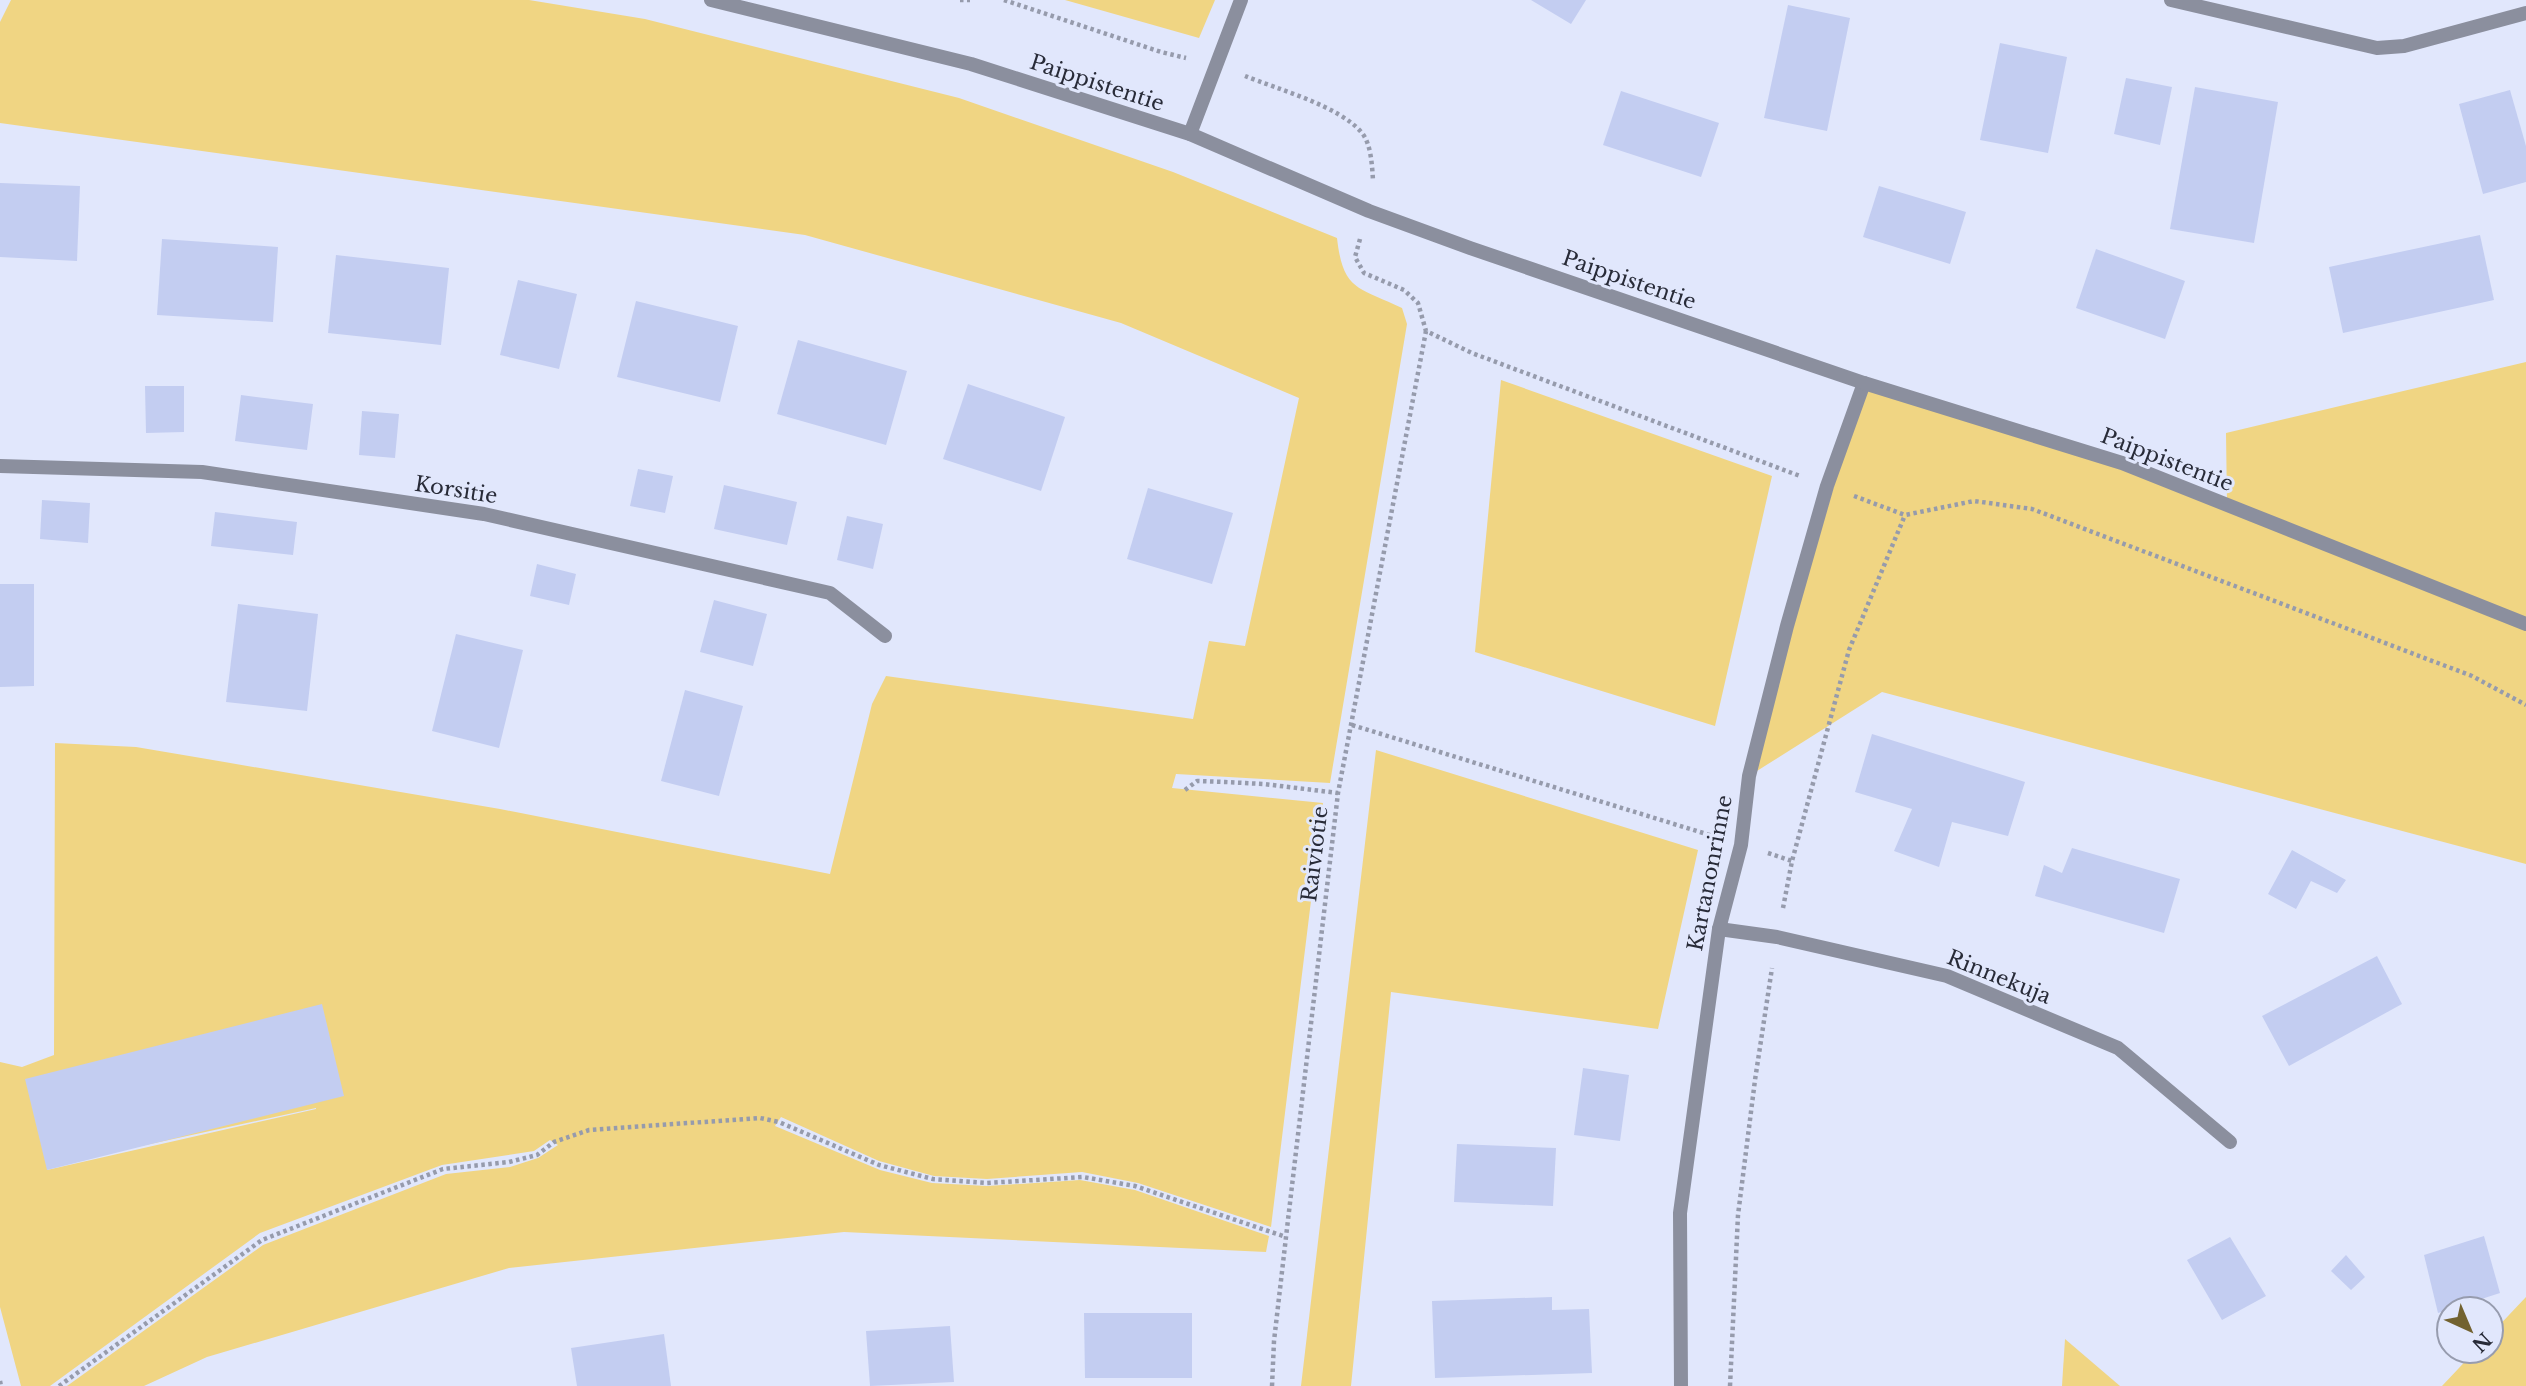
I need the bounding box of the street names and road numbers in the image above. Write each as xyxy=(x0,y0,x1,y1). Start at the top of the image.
street label: Paippistentie xyxy=(1027,49,1167,117)
street label: Paippistentie xyxy=(1559,245,1699,315)
street label: Paippistentie xyxy=(2097,423,2237,497)
street label: Korsitie xyxy=(413,471,499,509)
street label: Kartanonrinne xyxy=(1682,793,1738,953)
street label: Raiviotie xyxy=(1296,805,1334,903)
street label: Rinnekuja xyxy=(1943,944,2055,1010)

